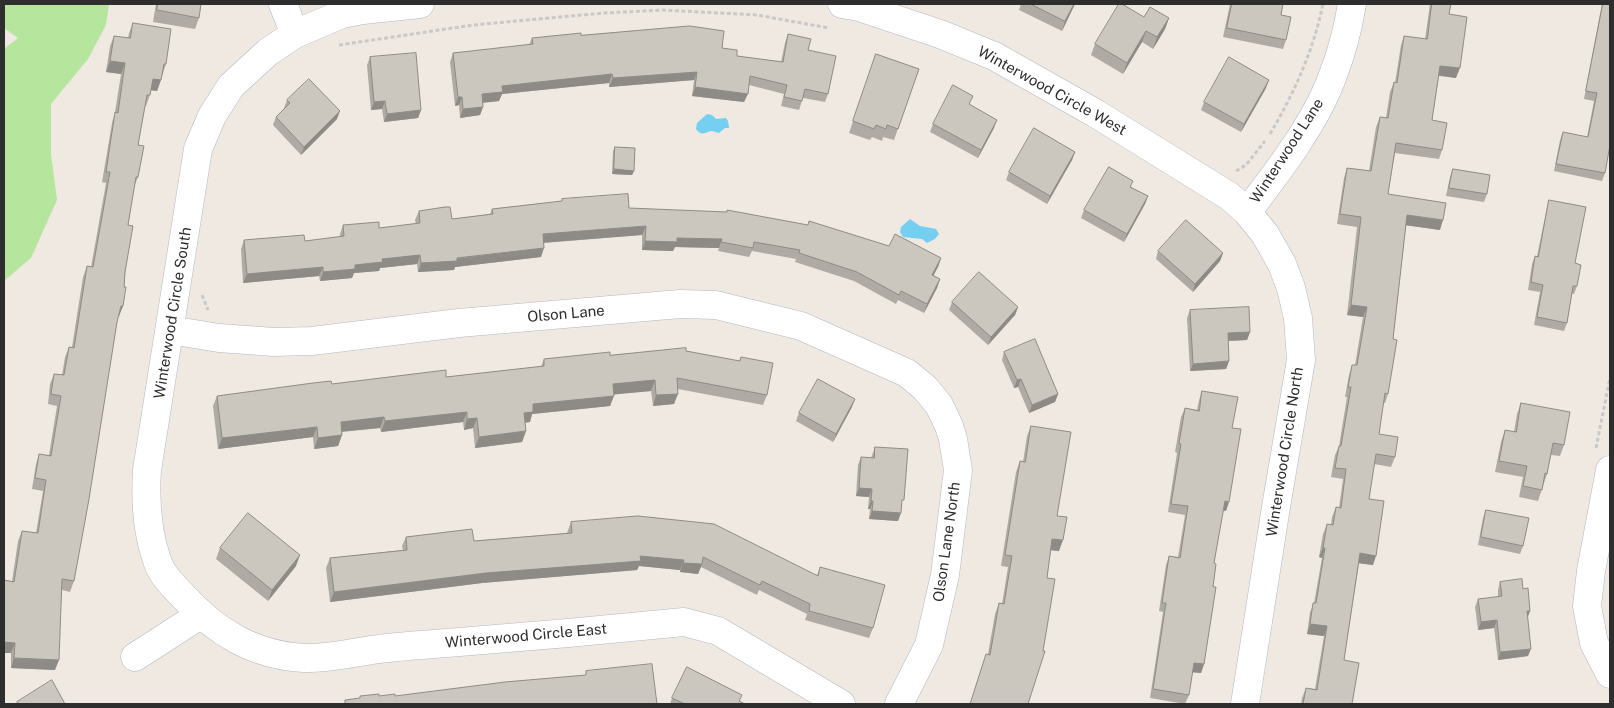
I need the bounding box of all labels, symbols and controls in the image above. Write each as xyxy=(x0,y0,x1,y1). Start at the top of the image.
street label: Winterwood Circle West xyxy=(974,43,1130,139)
street label: Winterwood Lane xyxy=(1246,95,1328,207)
street label: Winterwood Circle South xyxy=(151,226,195,400)
street label: Olson Lane xyxy=(527,302,605,326)
street label: Winterwood Circle North xyxy=(1263,366,1307,538)
street label: Olson Lane North xyxy=(930,481,964,603)
street label: Winterwood Circle East xyxy=(444,620,608,652)

